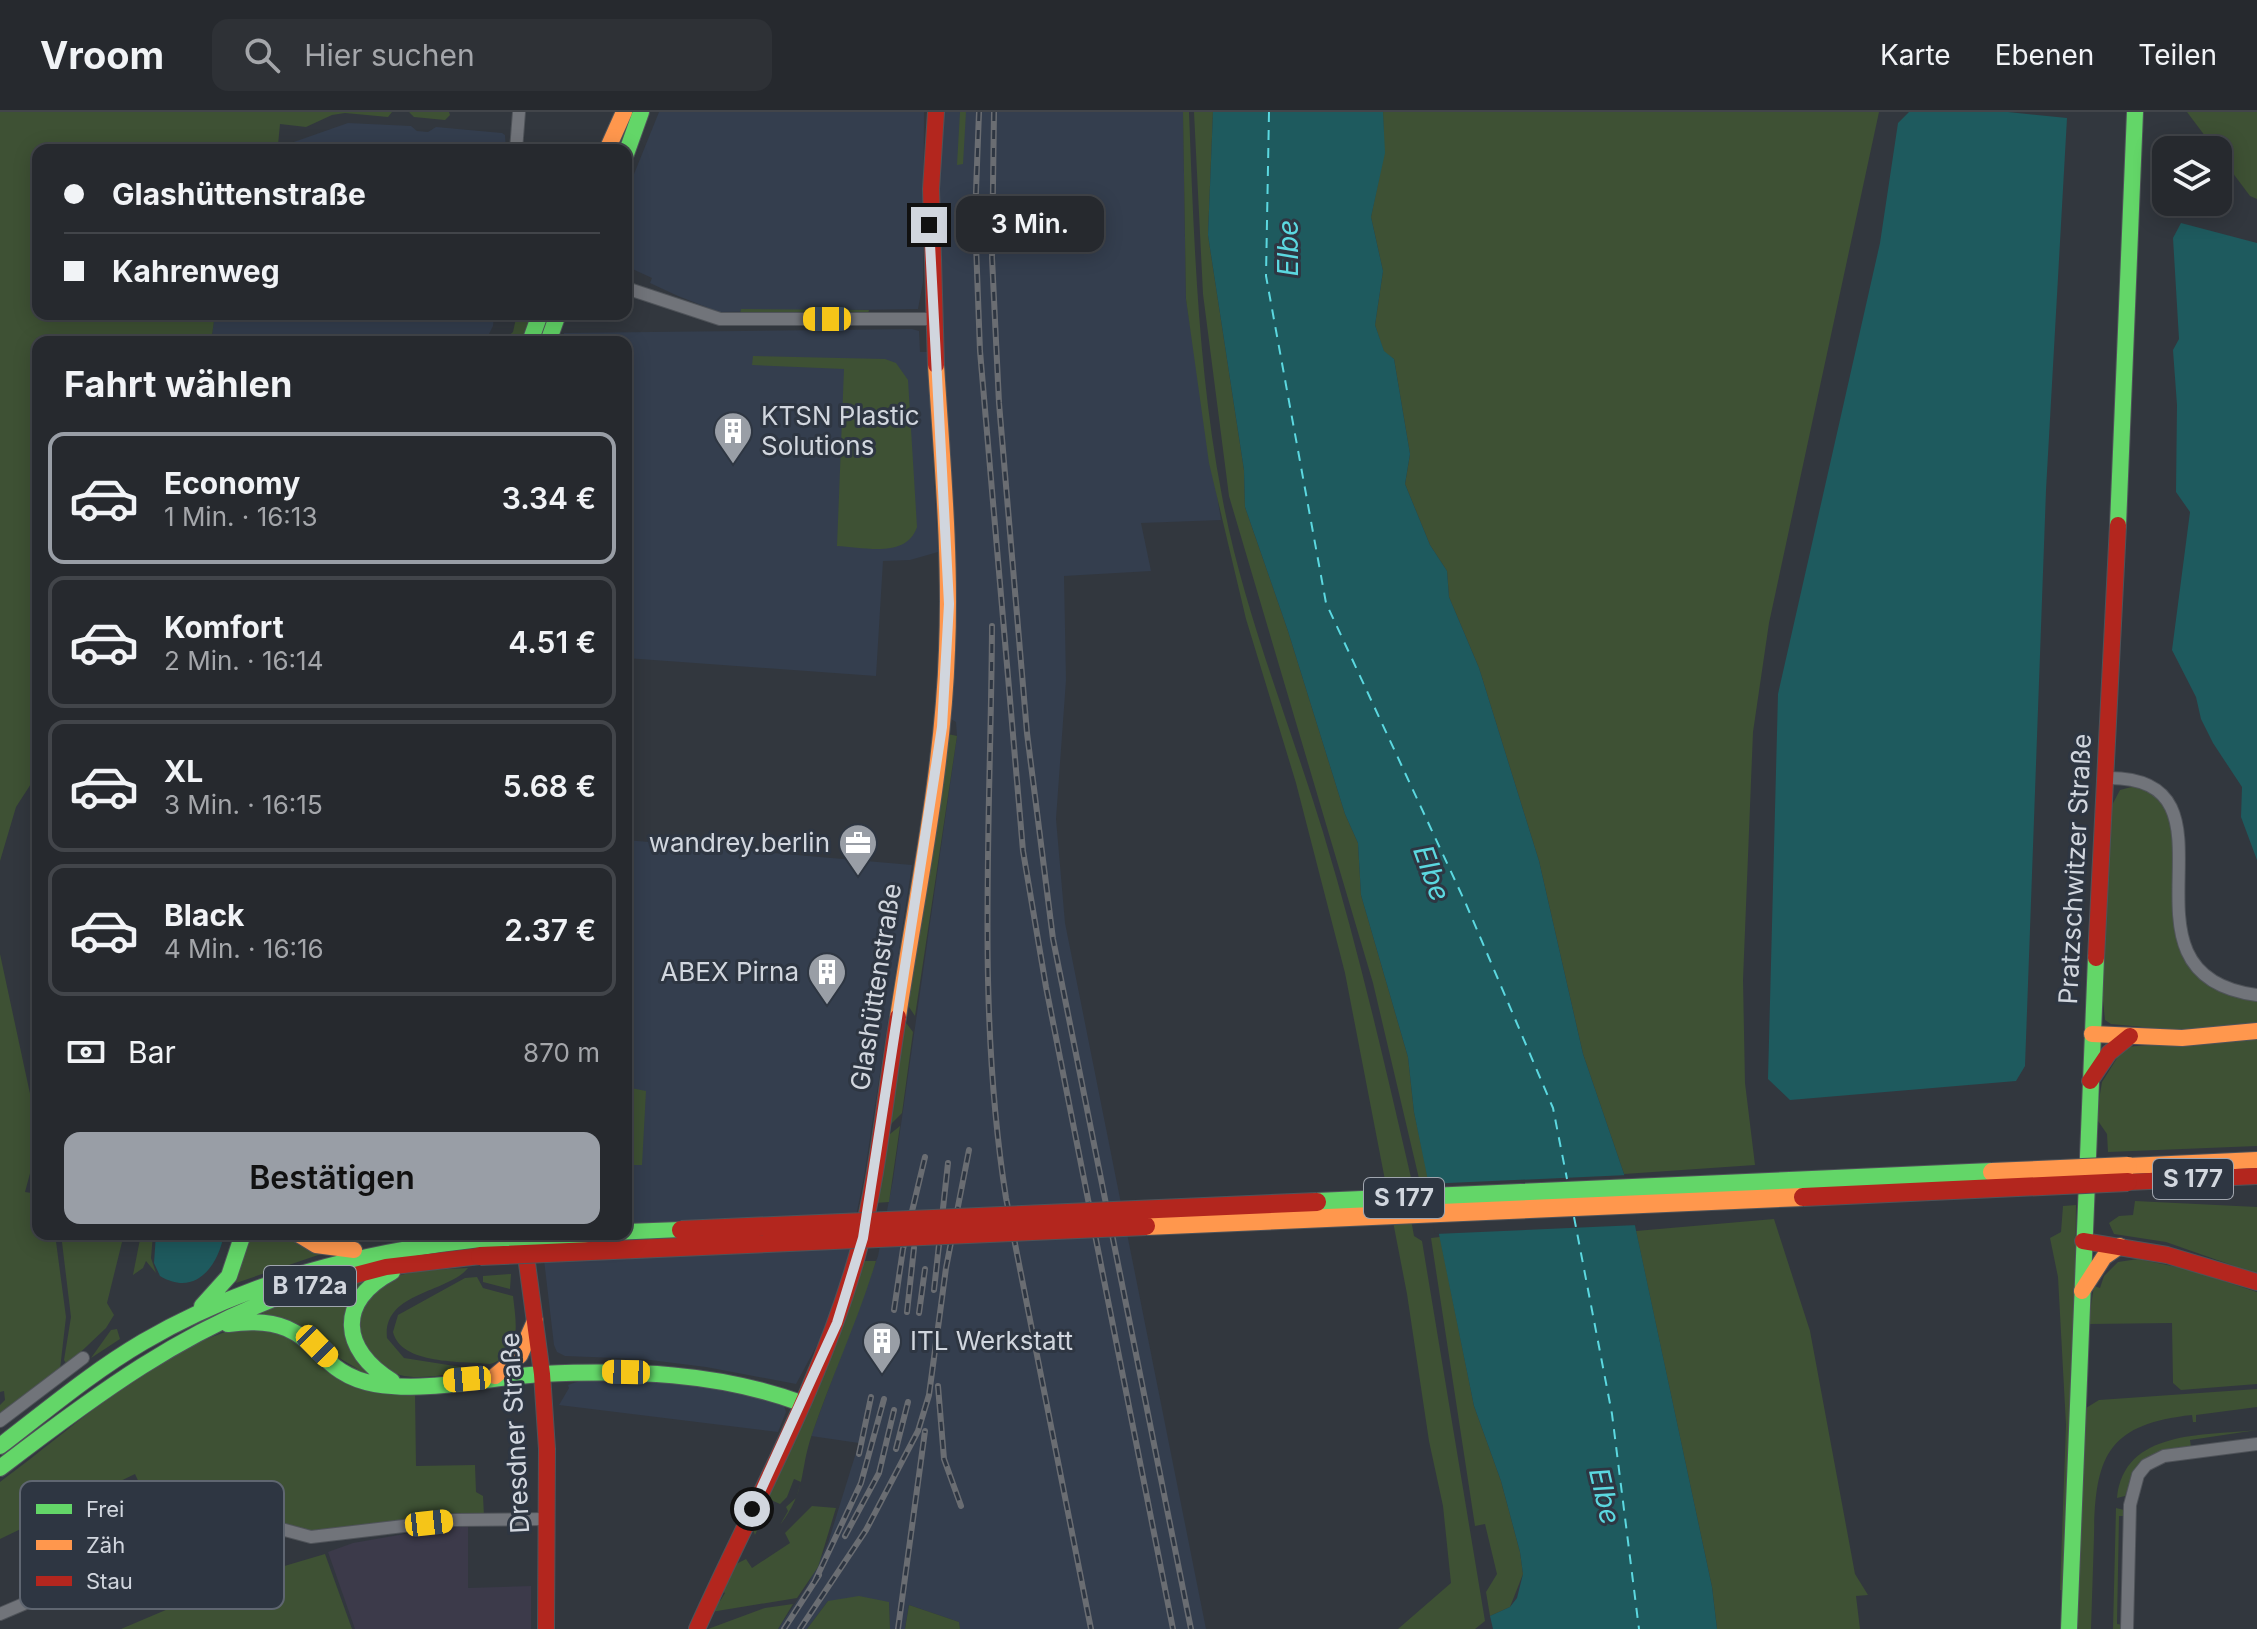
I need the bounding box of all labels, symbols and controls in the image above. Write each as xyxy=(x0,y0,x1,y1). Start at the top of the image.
search box xyxy=(212,19,772,91)
text: Vroom xyxy=(40,32,164,78)
icon: search xyxy=(240,33,284,77)
text: Hier suchen xyxy=(304,37,475,73)
text: Karte xyxy=(1880,38,1951,72)
text: Ebenen xyxy=(1995,38,2094,72)
text: Teilen xyxy=(2138,38,2217,72)
map controls xyxy=(2152,136,2232,216)
button: layers xyxy=(2152,136,2232,216)
text: Glashüttenstraße xyxy=(112,176,366,212)
callout: 3 Min. xyxy=(957,197,1105,253)
route end xyxy=(911,207,947,243)
text: 3 Min. xyxy=(991,208,1069,239)
water label: Elbe xyxy=(1271,220,1305,276)
text: Kahrenweg xyxy=(112,253,280,289)
car xyxy=(803,307,851,331)
text: Fahrt wählen xyxy=(64,362,292,406)
place label: KTSN Plastic Solutions xyxy=(761,400,920,461)
building icon: KTSN Plastic Solutions xyxy=(712,410,754,465)
icon: car xyxy=(68,462,140,534)
text: Economy xyxy=(164,465,300,501)
text: 3.34 € xyxy=(502,480,596,516)
text: 1 Min. · 16:13 xyxy=(164,501,317,532)
icon: car xyxy=(68,606,140,678)
text: Komfort xyxy=(164,609,284,645)
text: 4.51 € xyxy=(508,624,596,660)
text: 2 Min. · 16:14 xyxy=(164,645,323,676)
street label: Pratzschwitzer Straße xyxy=(2052,733,2097,1005)
icon: car xyxy=(68,750,140,822)
text: XL xyxy=(164,753,203,789)
text: 5.68 € xyxy=(503,768,596,804)
text: 3 Min. · 16:15 xyxy=(164,789,323,820)
office icon: wandrey.berlin xyxy=(837,822,879,877)
place label: wandrey.berlin xyxy=(649,827,830,858)
water label: Elbe xyxy=(1406,840,1458,906)
street label: Glashüttenstraße xyxy=(844,881,907,1093)
icon: car xyxy=(68,894,140,966)
text: Black xyxy=(164,897,244,933)
text: 2.37 € xyxy=(504,912,596,948)
text: 4 Min. · 16:16 xyxy=(164,933,324,964)
building icon: ABEX Pirna xyxy=(806,951,848,1006)
place label: ABEX Pirna xyxy=(660,956,799,987)
icon: cash xyxy=(64,1030,108,1074)
text: Bar xyxy=(128,1034,176,1070)
text: 870 m xyxy=(523,1037,600,1068)
button: Bestätigen xyxy=(64,1132,600,1224)
road number: S 177 xyxy=(2153,1159,2233,1199)
road number: S 177 xyxy=(1364,1178,1444,1218)
road number: B 172a xyxy=(264,1266,356,1306)
building icon: ITL Werkstatt xyxy=(861,1320,903,1375)
car xyxy=(292,1321,342,1371)
place label: ITL Werkstatt xyxy=(910,1325,1073,1356)
street label: Dresdner Straße xyxy=(494,1332,535,1534)
car xyxy=(602,1360,650,1384)
car xyxy=(442,1365,492,1393)
water label: Elbe xyxy=(1582,1464,1628,1528)
legend xyxy=(20,1481,284,1609)
route start xyxy=(734,1491,770,1527)
text: Frei xyxy=(86,1496,124,1522)
car xyxy=(404,1509,454,1537)
text: Zäh xyxy=(86,1532,125,1558)
text: Stau xyxy=(86,1568,133,1594)

